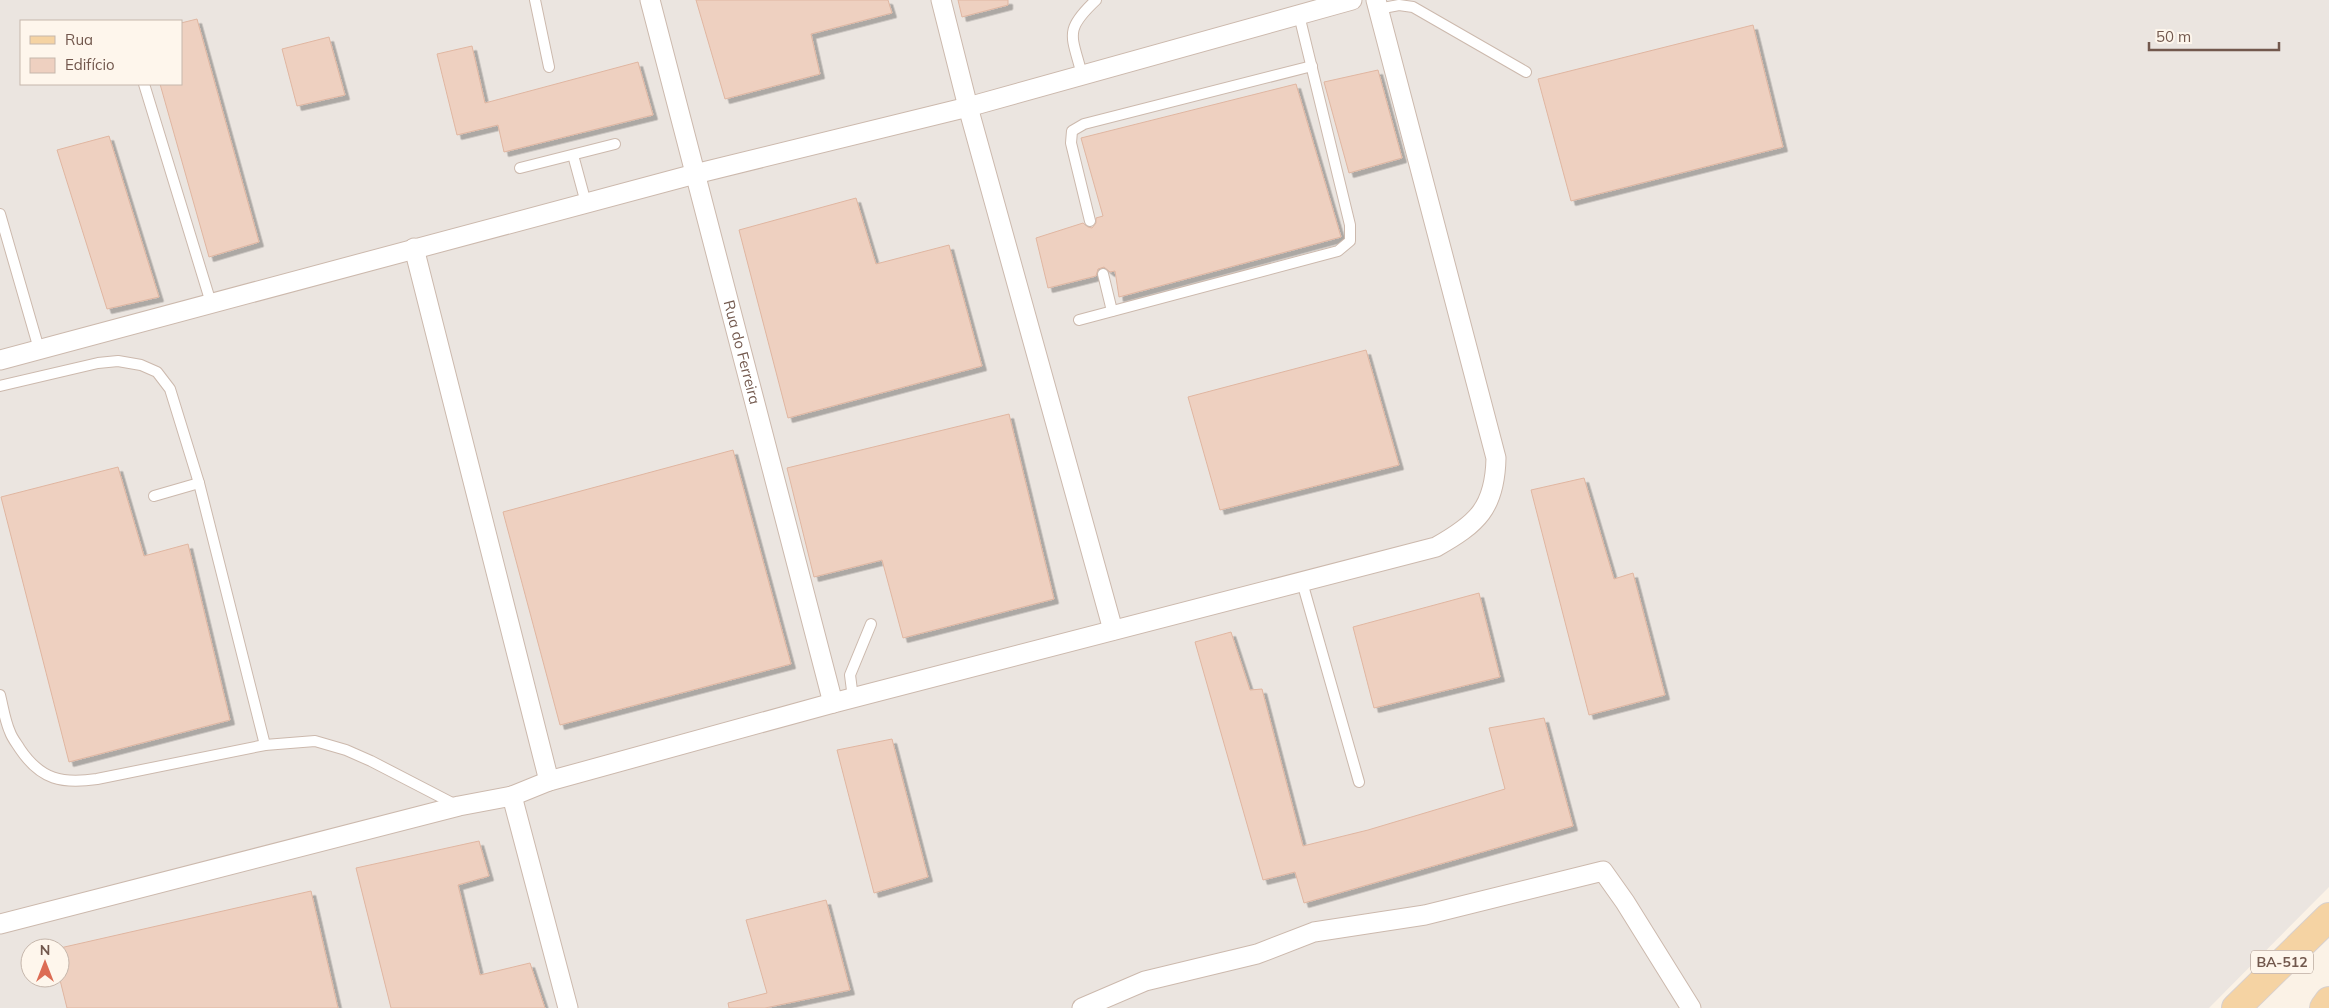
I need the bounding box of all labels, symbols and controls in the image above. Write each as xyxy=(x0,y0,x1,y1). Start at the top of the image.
legend xyxy=(20,20,182,85)
scale bar xyxy=(2149,20,2279,52)
text: 50 m xyxy=(2156,27,2191,46)
text: Rua xyxy=(65,30,93,49)
text: Edifício xyxy=(65,55,115,74)
street label: Rua do Ferreira xyxy=(720,298,765,406)
north arrow xyxy=(20,938,70,988)
text: N xyxy=(40,941,50,959)
road number: BA-512 xyxy=(2251,950,2313,974)

